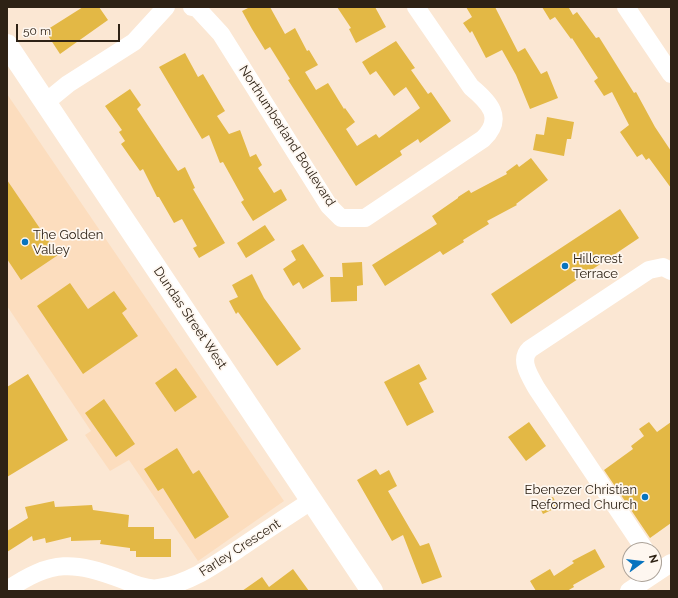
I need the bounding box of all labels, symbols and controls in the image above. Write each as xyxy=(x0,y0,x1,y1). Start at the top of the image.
scale bar xyxy=(18,16,122,42)
text: 50 m xyxy=(23,24,51,38)
street label: Northumberland Boulevard xyxy=(236,63,338,209)
place label: The Golden Valley xyxy=(33,227,103,258)
marker: The Golden Valley xyxy=(20,237,30,247)
place label: Hillcrest Terrace xyxy=(573,251,622,282)
marker: Hillcrest Terrace xyxy=(560,261,570,271)
street label: Dundas Street West xyxy=(150,264,230,372)
place label: Ebenezer Christian Reformed Church xyxy=(525,482,637,513)
marker: Ebenezer Christian Reformed Church xyxy=(640,492,650,502)
street label: Farley Crescent xyxy=(197,516,283,580)
north arrow xyxy=(622,542,662,582)
text: N xyxy=(646,553,660,565)

